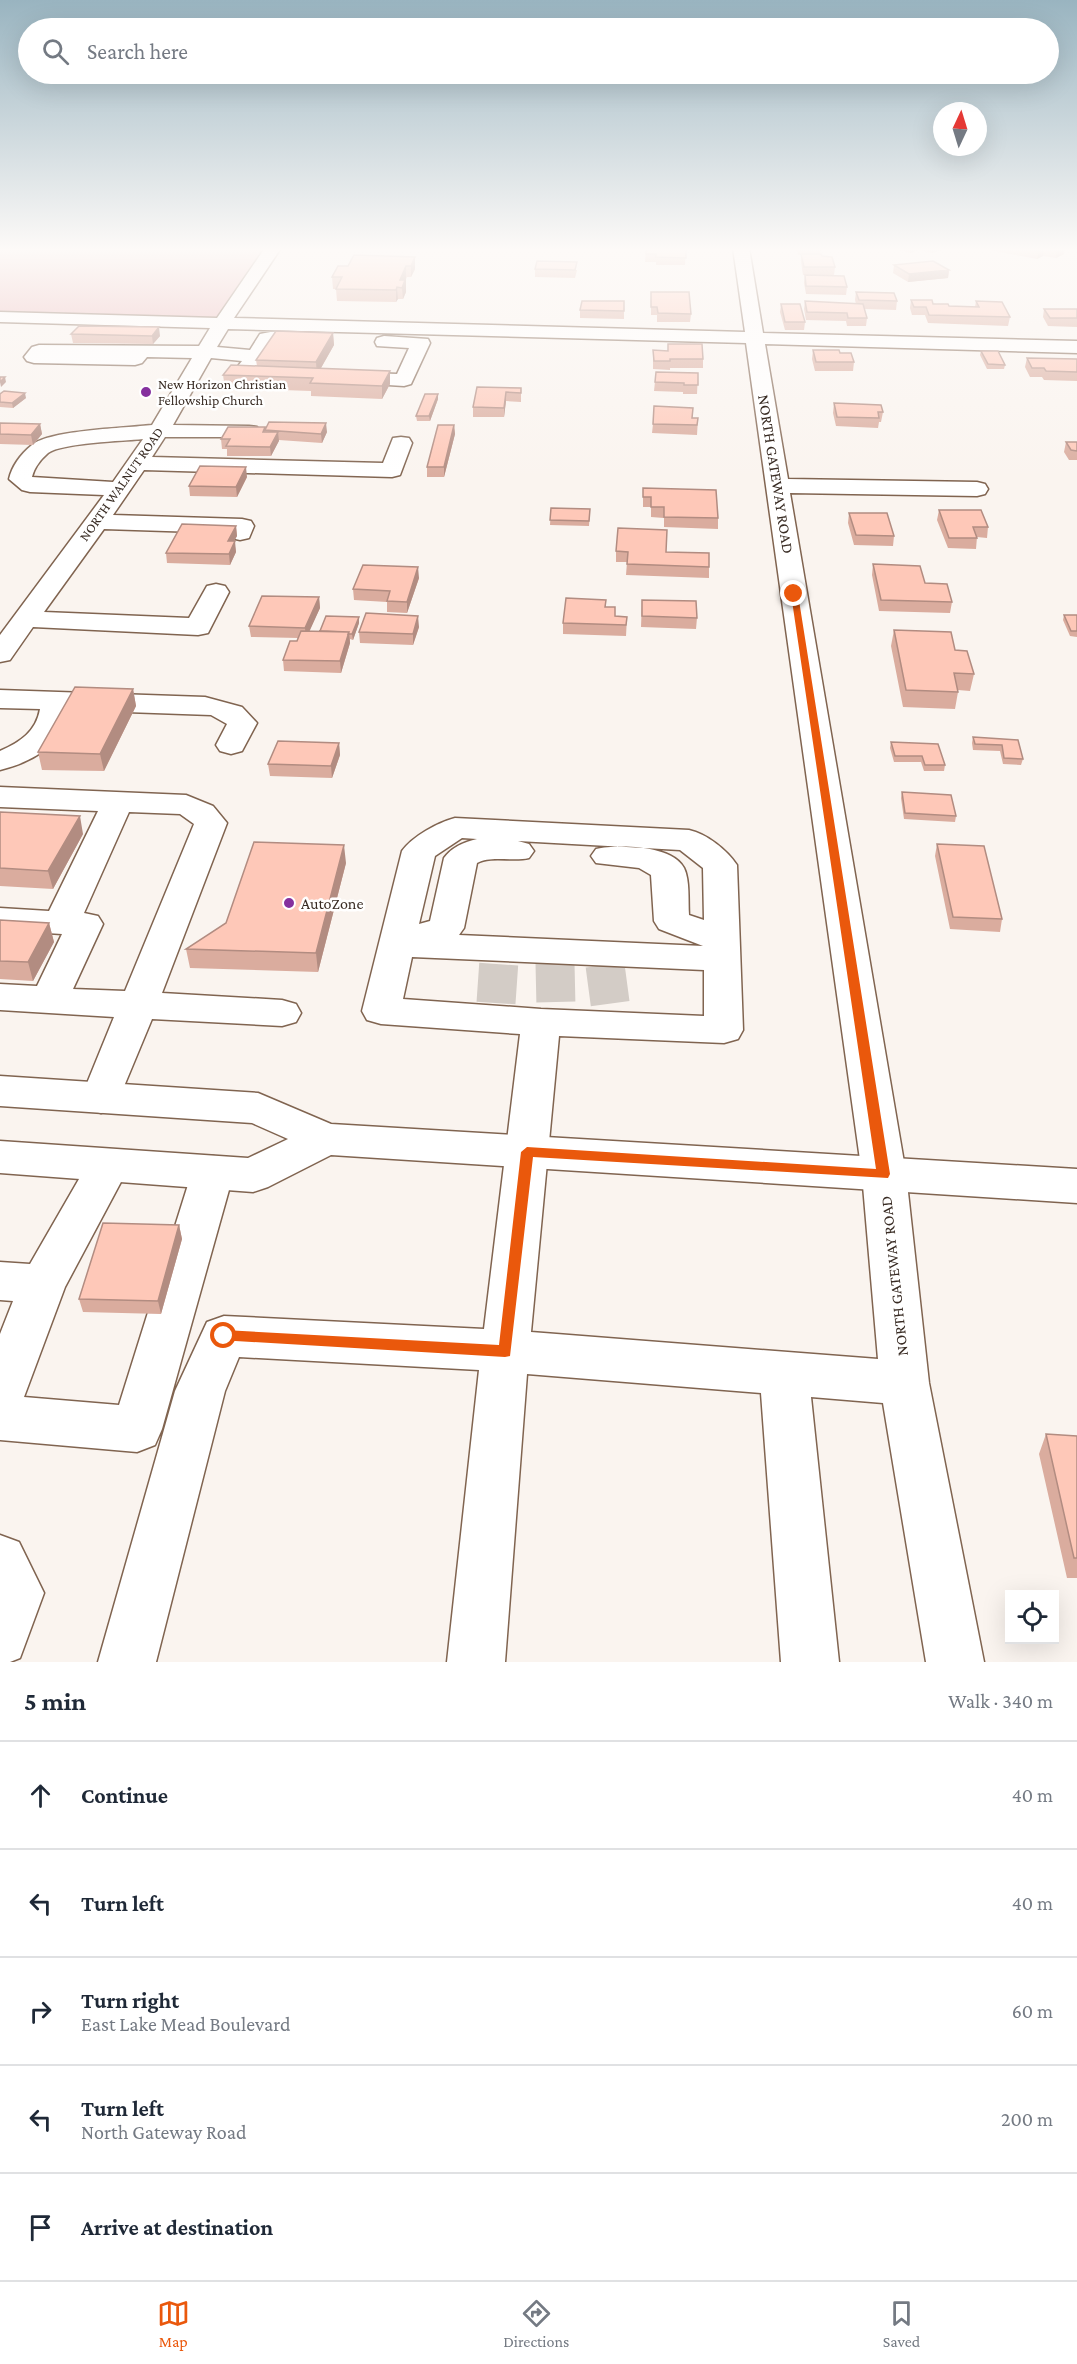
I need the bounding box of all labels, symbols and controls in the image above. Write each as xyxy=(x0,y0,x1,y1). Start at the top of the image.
search box xyxy=(18,18,1059,84)
icon: search xyxy=(39,35,72,68)
text: Search here xyxy=(87,39,188,64)
north arrow xyxy=(933,102,987,156)
place label: New Horizon Christian Fellowship Church xyxy=(158,376,287,408)
marker: New Horizon Christian Fellowship Church xyxy=(139,385,153,399)
street label: NORTH GATEWAY ROAD xyxy=(755,393,797,555)
street label: NORTH WALNUT ROAD xyxy=(76,424,166,544)
route end xyxy=(780,580,806,606)
place label: AutoZone xyxy=(301,895,363,912)
marker: AutoZone xyxy=(282,896,296,910)
street label: NORTH GATEWAY ROAD xyxy=(877,1195,911,1357)
route start xyxy=(210,1322,236,1348)
map controls xyxy=(1005,1590,1059,1644)
button: locate xyxy=(1005,1590,1059,1644)
text: 5 min xyxy=(24,1687,86,1716)
text: Walk · 340 m xyxy=(948,1690,1053,1712)
icon: ahead xyxy=(24,1779,57,1812)
text: Continue xyxy=(81,1783,168,1808)
text: 40 m xyxy=(1012,1784,1053,1806)
icon: left xyxy=(24,1887,57,1920)
text: Turn left xyxy=(81,1891,164,1916)
text: 40 m xyxy=(1012,1892,1053,1914)
text: Turn right xyxy=(81,1988,179,2013)
icon: right xyxy=(24,1995,57,2028)
text: 60 m xyxy=(1012,2000,1053,2022)
text: East Lake Mead Boulevard xyxy=(81,2013,290,2035)
text: Turn left xyxy=(81,2096,164,2121)
icon: left xyxy=(24,2103,57,2136)
text: 200 m xyxy=(1001,2108,1053,2130)
text: North Gateway Road xyxy=(81,2121,247,2143)
icon: arrive xyxy=(24,2211,57,2244)
text: Arrive at destination xyxy=(81,2215,273,2240)
tab: Map xyxy=(157,2297,190,2350)
tab: Directions xyxy=(503,2297,569,2350)
tab: Saved xyxy=(883,2297,920,2350)

